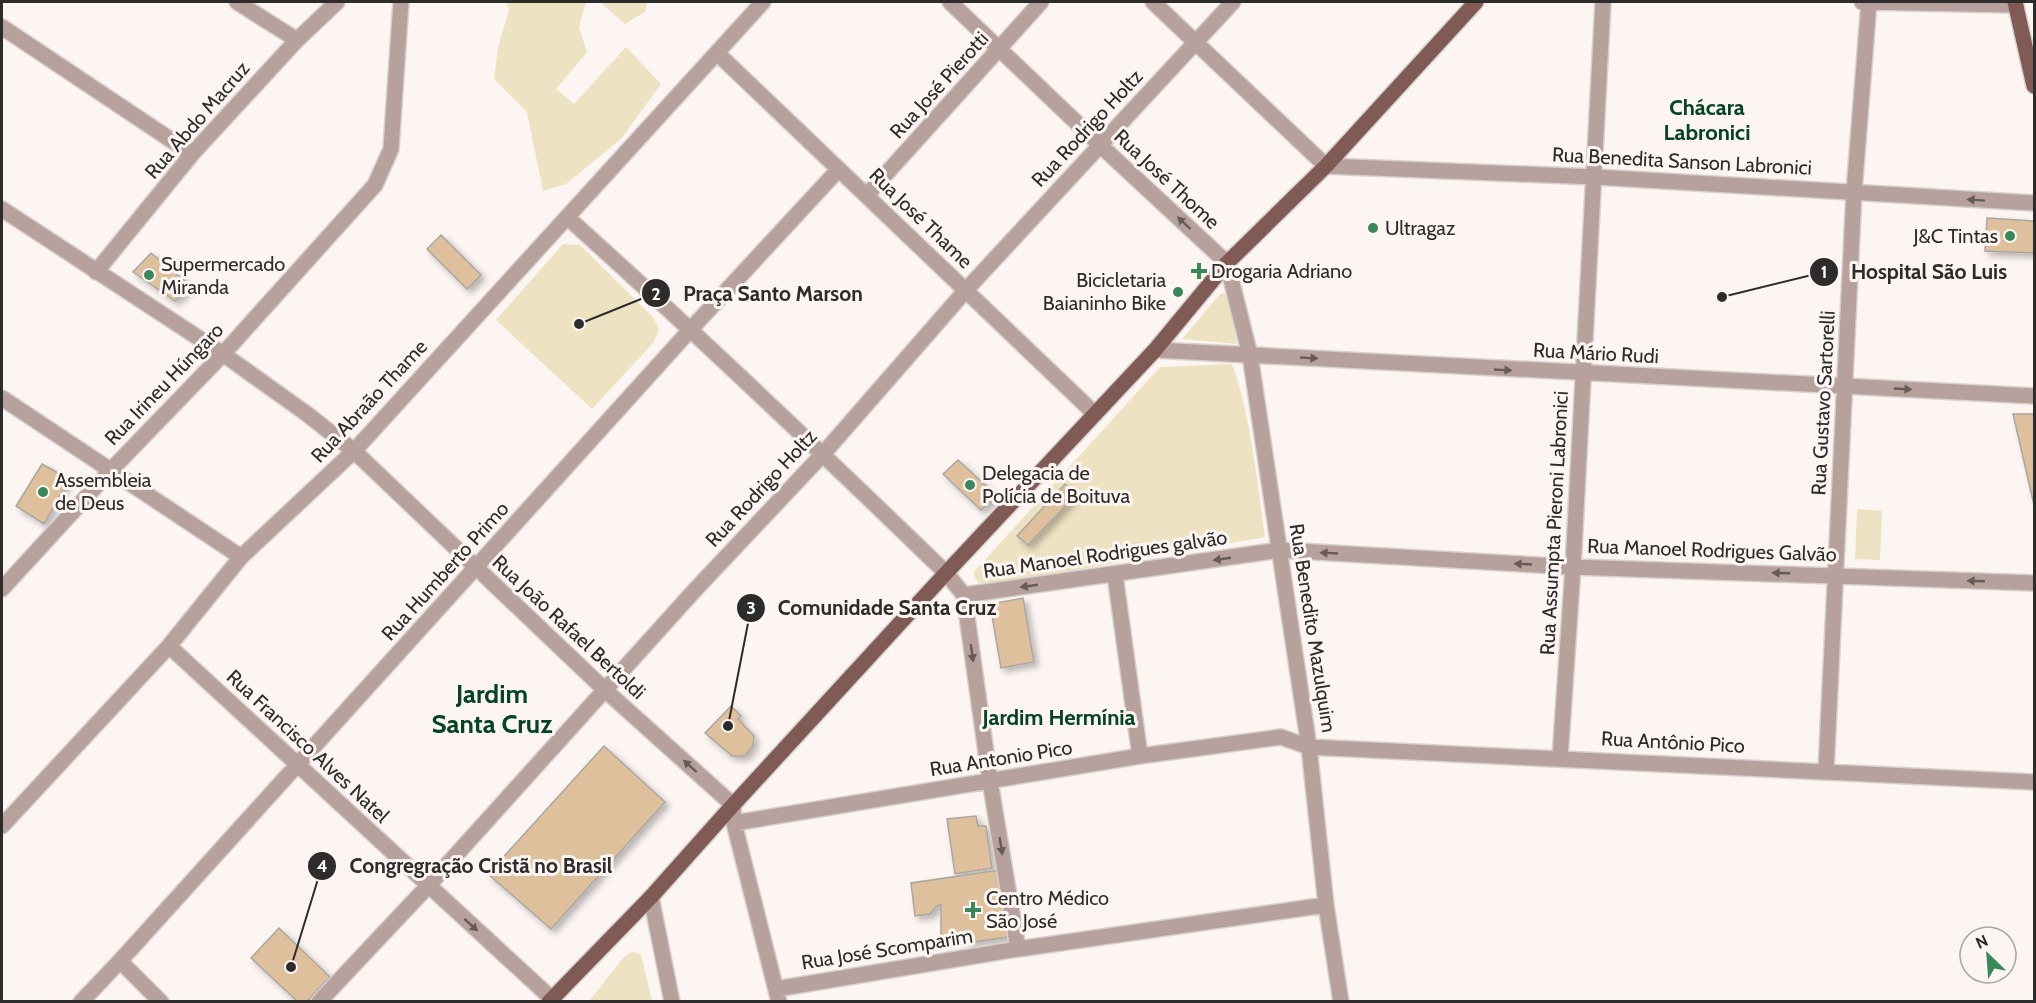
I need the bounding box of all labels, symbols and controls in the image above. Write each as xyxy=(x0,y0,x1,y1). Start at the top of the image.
street label: Rua José Pierotti xyxy=(885,27,993,143)
street label: Rua Abdo Macruz xyxy=(140,56,254,184)
street label: Rua Rodrigo Holtz xyxy=(1026,64,1148,192)
district label: Chácara Labronici xyxy=(1664,94,1750,146)
street label: Rua José Thome xyxy=(1109,124,1225,234)
street label: Rua Benedita Sanson Labronici xyxy=(1551,142,1813,180)
street label: Rua José Thame xyxy=(864,163,978,273)
one-way arrow xyxy=(1967,195,1986,204)
one-way arrow xyxy=(1176,216,1191,230)
place label: Ultragaz xyxy=(1385,216,1455,240)
marker: Ultragaz xyxy=(1366,221,1380,235)
place label: J&C Tintas xyxy=(1913,224,1998,248)
marker: J&C Tintas xyxy=(2003,229,2017,243)
place label: Supermercado Miranda xyxy=(161,252,285,299)
callout: Hospital São Luis xyxy=(1809,252,2019,291)
place label: Drogaria Adriano xyxy=(1211,259,1352,283)
text: Hospital São Luis xyxy=(1851,259,2007,284)
text: 1 xyxy=(1821,261,1827,283)
marker: Drogaria Adriano xyxy=(1192,264,1206,278)
marker: Supermercado Miranda xyxy=(142,268,156,282)
place label: Bicicletaria Baianinho Bike xyxy=(1043,268,1166,315)
callout: Praça Santo Marson xyxy=(641,274,875,313)
text: Praça Santo Marson xyxy=(683,281,863,306)
text: 2 xyxy=(651,283,661,305)
marker: Bicicletaria Baianinho Bike xyxy=(1171,285,1185,299)
street label: Rua Gustavo Sartorelli xyxy=(1806,310,1840,496)
street label: Rua Irineu Húngaro xyxy=(100,318,228,450)
street label: Rua Abraão Thame xyxy=(306,335,432,467)
street label: Rua Mário Rudi xyxy=(1533,338,1659,368)
one-way arrow xyxy=(1299,354,1318,363)
one-way arrow xyxy=(1494,365,1513,374)
one-way arrow xyxy=(1893,385,1912,394)
street label: Rua Assumpta Pieroni Labronici xyxy=(1535,390,1573,656)
street label: Rua Rodrigo Holtz xyxy=(700,424,822,552)
place label: Delegacia de Polícia de Boituva xyxy=(982,461,1131,508)
place label: Assembleia de Deus xyxy=(55,468,152,515)
marker: Delegacia de Polícia de Boituva xyxy=(963,478,977,492)
marker: Assembleia de Deus xyxy=(36,485,50,499)
street label: Rua Humberto Primo xyxy=(376,497,514,645)
street label: Rua Benedito Mazulquim xyxy=(1285,522,1341,734)
street label: Rua Manoel Rodrigues galvão xyxy=(982,525,1228,583)
street label: Rua Manoel Rodrigues Galvão xyxy=(1587,534,1837,566)
one-way arrow xyxy=(1319,549,1338,558)
street label: Rua João Rafael Bertoldi xyxy=(488,550,650,704)
one-way arrow xyxy=(1212,554,1231,563)
one-way arrow xyxy=(1514,559,1533,568)
one-way arrow xyxy=(1772,568,1791,578)
one-way arrow xyxy=(1967,576,1986,585)
one-way arrow xyxy=(1019,582,1038,591)
callout: Comunidade Santa Cruz xyxy=(736,588,1009,627)
text: Comunidade Santa Cruz xyxy=(778,595,996,620)
text: 3 xyxy=(746,597,756,619)
one-way arrow xyxy=(968,643,977,662)
street label: Rua Francisco Alves Natel xyxy=(222,664,394,828)
district label: Jardim Santa Cruz xyxy=(431,678,553,740)
district label: Jardim Hermínia xyxy=(981,704,1136,731)
street label: Rua Antônio Pico xyxy=(1601,726,1745,758)
street label: Rua Antonio Pico xyxy=(928,735,1074,781)
one-way arrow xyxy=(682,759,697,773)
one-way arrow xyxy=(997,836,1006,855)
callout: Congregração Cristã no Brasil xyxy=(307,846,624,885)
text: Congregração Cristã no Brasil xyxy=(350,853,613,878)
text: 4 xyxy=(316,855,328,877)
place label: Centro Médico São José xyxy=(986,886,1109,933)
marker: Centro Médico São José xyxy=(964,901,982,919)
one-way arrow xyxy=(463,918,478,932)
street label: Rua José Scomparim xyxy=(800,924,974,974)
north arrow xyxy=(1958,925,2018,985)
text: N xyxy=(1973,931,1991,953)

